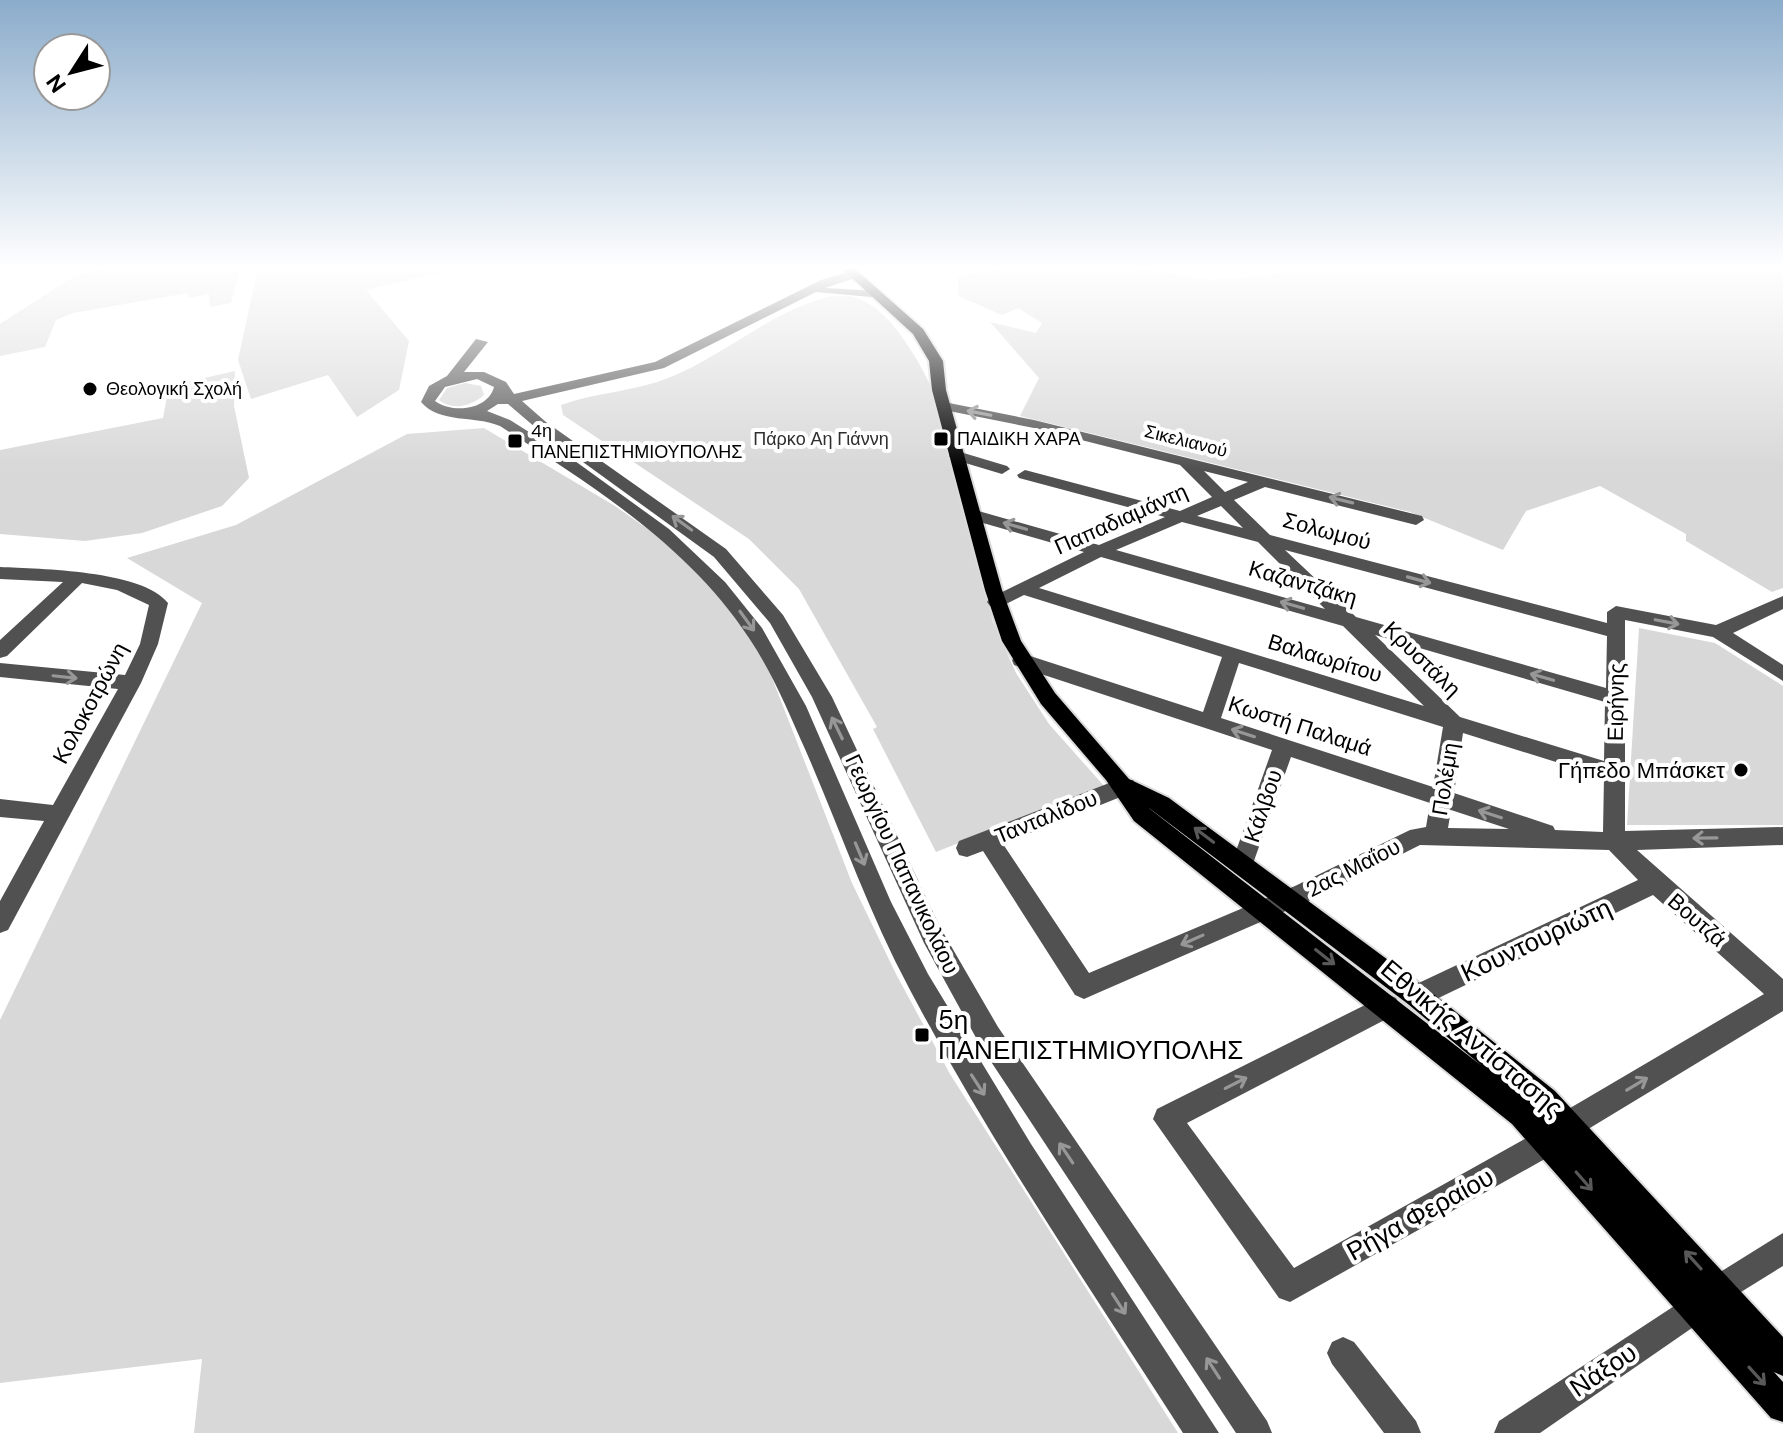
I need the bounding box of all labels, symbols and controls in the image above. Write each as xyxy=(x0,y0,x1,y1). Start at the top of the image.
north arrow xyxy=(32,32,112,112)
text: N xyxy=(40,68,73,98)
place label: Θεολογική Σχολή xyxy=(106,377,242,401)
marker: Θεολογική Σχολή xyxy=(81,380,99,398)
one-way arrow xyxy=(967,405,993,420)
place label: 4η ΠΑΝΕΠΙΣΤΗΜΙΟΥΠΟΛΗΣ xyxy=(531,419,742,464)
street label: Σικελιανού xyxy=(1142,419,1230,463)
park label: Πάρκο Αη Γιάννη xyxy=(753,427,889,451)
place label: ΠΑΙΔΙΚΗ ΧΑΡΑ xyxy=(957,427,1081,451)
marker: ΠΑΙΔΙΚΗ ΧΑΡΑ xyxy=(932,430,950,448)
marker: 4η ΠΑΝΕΠΙΣΤΗΜΙΟΥΠΟΛΗΣ xyxy=(506,432,524,450)
street label: Παπαδιαμάντη xyxy=(1050,477,1192,561)
one-way arrow xyxy=(1329,492,1354,507)
street label: Σολωμού xyxy=(1280,505,1374,557)
one-way arrow xyxy=(672,515,694,531)
one-way arrow xyxy=(1003,518,1029,533)
street label: Καζαντζάκη xyxy=(1245,554,1361,612)
one-way arrow xyxy=(1405,573,1431,588)
one-way arrow xyxy=(1280,597,1305,611)
one-way arrow xyxy=(739,609,755,631)
street label: Κρυστάλη xyxy=(1377,615,1467,703)
one-way arrow xyxy=(1654,615,1679,630)
street label: Βαλαωρίτου xyxy=(1264,627,1386,689)
street label: Κολοκοτρώνη xyxy=(46,637,134,769)
street label: Ειρήνης xyxy=(1601,663,1631,741)
one-way arrow xyxy=(52,669,78,684)
one-way arrow xyxy=(1529,669,1555,684)
street label: Κωστή Παλαμά xyxy=(1225,689,1376,763)
one-way arrow xyxy=(829,716,844,740)
one-way arrow xyxy=(1230,724,1255,739)
street label: Πολέμη xyxy=(1425,740,1465,818)
street label: Γεωργίου Παπανικολάου xyxy=(838,749,966,979)
place label: Γήπεδο Μπάσκετ xyxy=(1558,756,1725,785)
marker: Γήπεδο Μπάσκετ xyxy=(1732,761,1750,779)
street label: Κάλβου xyxy=(1237,766,1289,846)
street label: Τανταλίδου xyxy=(990,783,1102,851)
one-way arrow xyxy=(1477,805,1502,820)
one-way arrow xyxy=(1193,827,1215,844)
one-way arrow xyxy=(1692,831,1719,846)
street label: 2ας Μαΐου xyxy=(1301,832,1405,904)
one-way arrow xyxy=(854,841,869,866)
street label: Βουτζά xyxy=(1662,887,1732,954)
street label: Κουντουριώτη xyxy=(1455,890,1617,990)
one-way arrow xyxy=(1180,933,1204,948)
one-way arrow xyxy=(1314,948,1335,966)
street label: Εθνικής Αντίστασης xyxy=(1374,952,1570,1124)
place label: 5η ΠΑΝΕΠΙΣΤΗΜΙΟΥΠΟΛΗΣ xyxy=(938,1003,1243,1067)
marker: 5η ΠΑΝΕΠΙΣΤΗΜΙΟΥΠΟΛΗΣ xyxy=(913,1026,931,1044)
one-way arrow xyxy=(970,1074,986,1096)
one-way arrow xyxy=(1224,1075,1248,1090)
one-way arrow xyxy=(1625,1076,1648,1092)
one-way arrow xyxy=(1058,1142,1075,1164)
street label: Ρήγα Φεραίου xyxy=(1340,1160,1500,1268)
one-way arrow xyxy=(1575,1171,1593,1191)
one-way arrow xyxy=(1685,1251,1703,1271)
one-way arrow xyxy=(1112,1292,1128,1315)
street label: Νάξου xyxy=(1563,1335,1643,1405)
one-way arrow xyxy=(1204,1357,1221,1379)
one-way arrow xyxy=(1747,1366,1765,1386)

